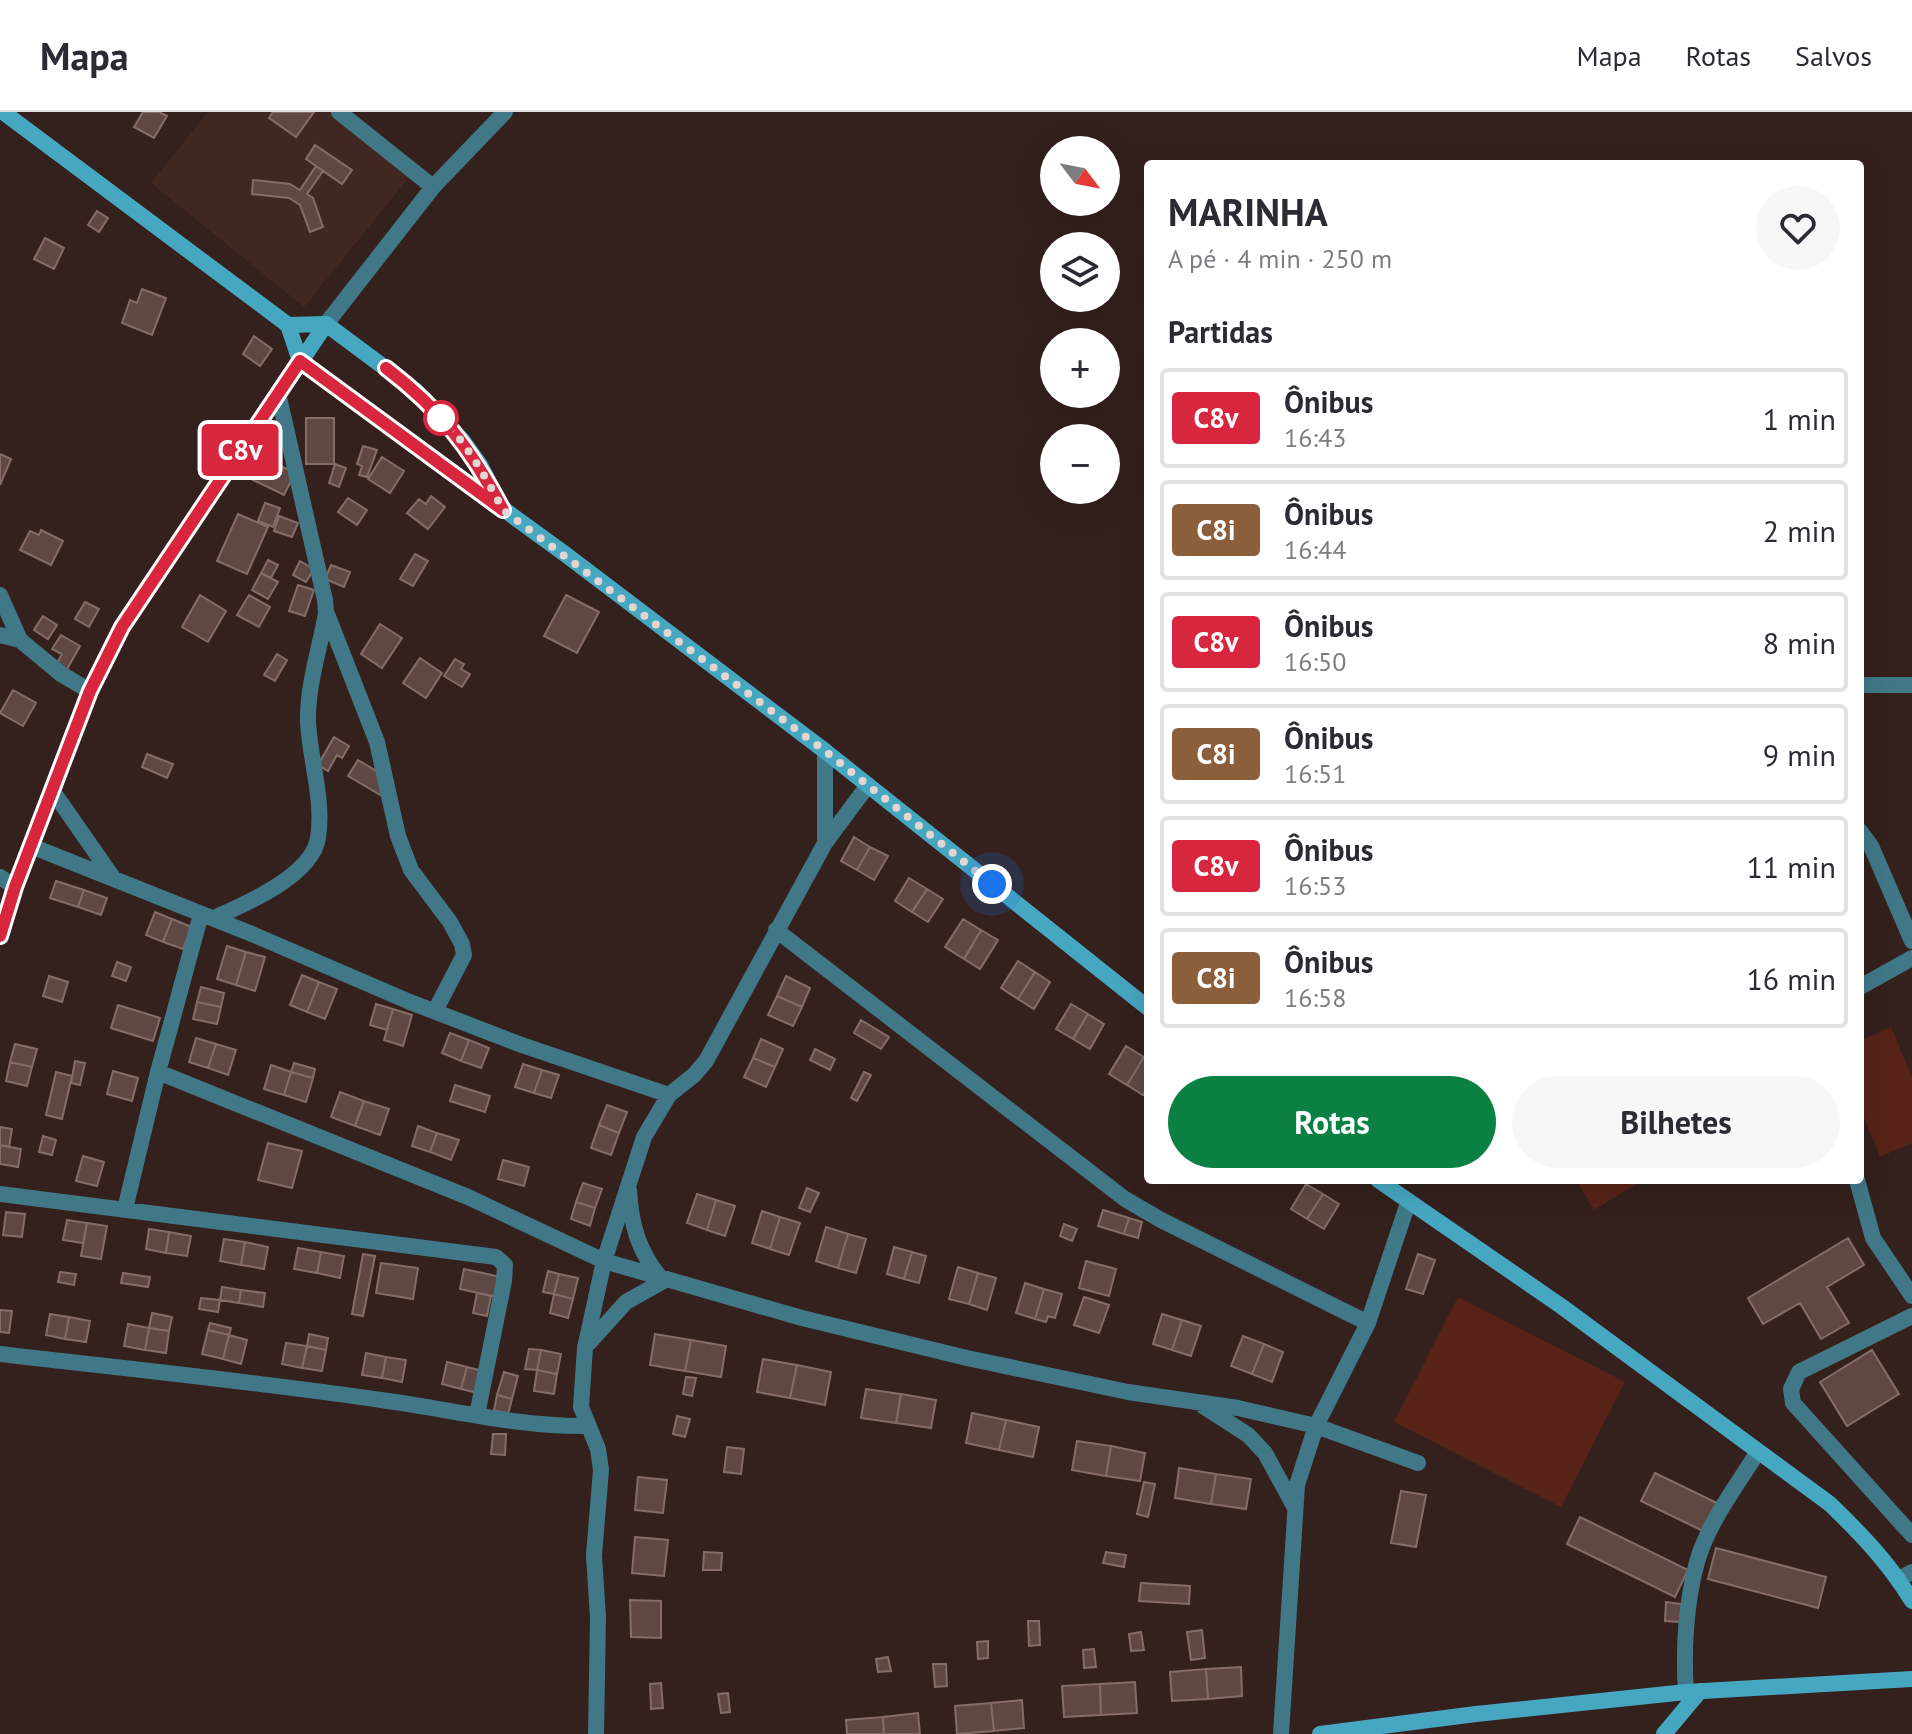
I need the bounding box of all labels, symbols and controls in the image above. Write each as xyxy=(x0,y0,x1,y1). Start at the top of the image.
text: Mapa xyxy=(40,31,129,80)
text: Mapa xyxy=(1577,37,1642,74)
text: Rotas xyxy=(1686,37,1751,74)
text: Salvos xyxy=(1795,37,1872,74)
north arrow xyxy=(1040,136,1120,216)
map controls xyxy=(1040,136,1120,504)
button: heart xyxy=(1756,186,1840,270)
text: MARINHA xyxy=(1168,187,1328,236)
button: layers xyxy=(1040,232,1120,312)
text: A pé · 4 min · 250 m xyxy=(1168,242,1392,275)
text: Partidas xyxy=(1168,312,1273,351)
button: + xyxy=(1040,328,1120,408)
text: Ônibus xyxy=(1284,382,1373,421)
text: C8v xyxy=(1194,399,1238,436)
text: 1 min xyxy=(1763,399,1836,438)
unlabelled marker xyxy=(424,401,458,435)
text: 16:43 xyxy=(1284,421,1346,454)
line badge: C8v xyxy=(194,424,286,476)
button: − xyxy=(1040,424,1120,504)
text: C8v xyxy=(218,431,262,468)
text: Ônibus xyxy=(1284,494,1373,533)
text: C8i xyxy=(1196,511,1236,548)
text: 2 min xyxy=(1763,511,1836,550)
text: 16:44 xyxy=(1284,533,1346,566)
text: Ônibus xyxy=(1284,606,1373,645)
text: C8v xyxy=(1194,623,1238,660)
text: 8 min xyxy=(1763,623,1836,662)
text: 16:50 xyxy=(1284,645,1346,678)
text: Ônibus xyxy=(1284,718,1373,757)
text: C8i xyxy=(1196,735,1236,772)
text: 9 min xyxy=(1763,735,1836,774)
text: 16:51 xyxy=(1284,757,1346,790)
text: Ônibus xyxy=(1284,830,1373,869)
text: C8v xyxy=(1194,847,1238,884)
text: 11 min xyxy=(1746,847,1836,886)
your location xyxy=(972,864,1012,904)
text: 16:53 xyxy=(1284,869,1346,902)
text: Ônibus xyxy=(1284,942,1373,981)
text: C8i xyxy=(1196,959,1236,996)
text: 16 min xyxy=(1746,959,1836,998)
text: 16:58 xyxy=(1284,981,1346,1014)
button: Rotas xyxy=(1168,1076,1496,1168)
button: Bilhetes xyxy=(1512,1076,1840,1168)

